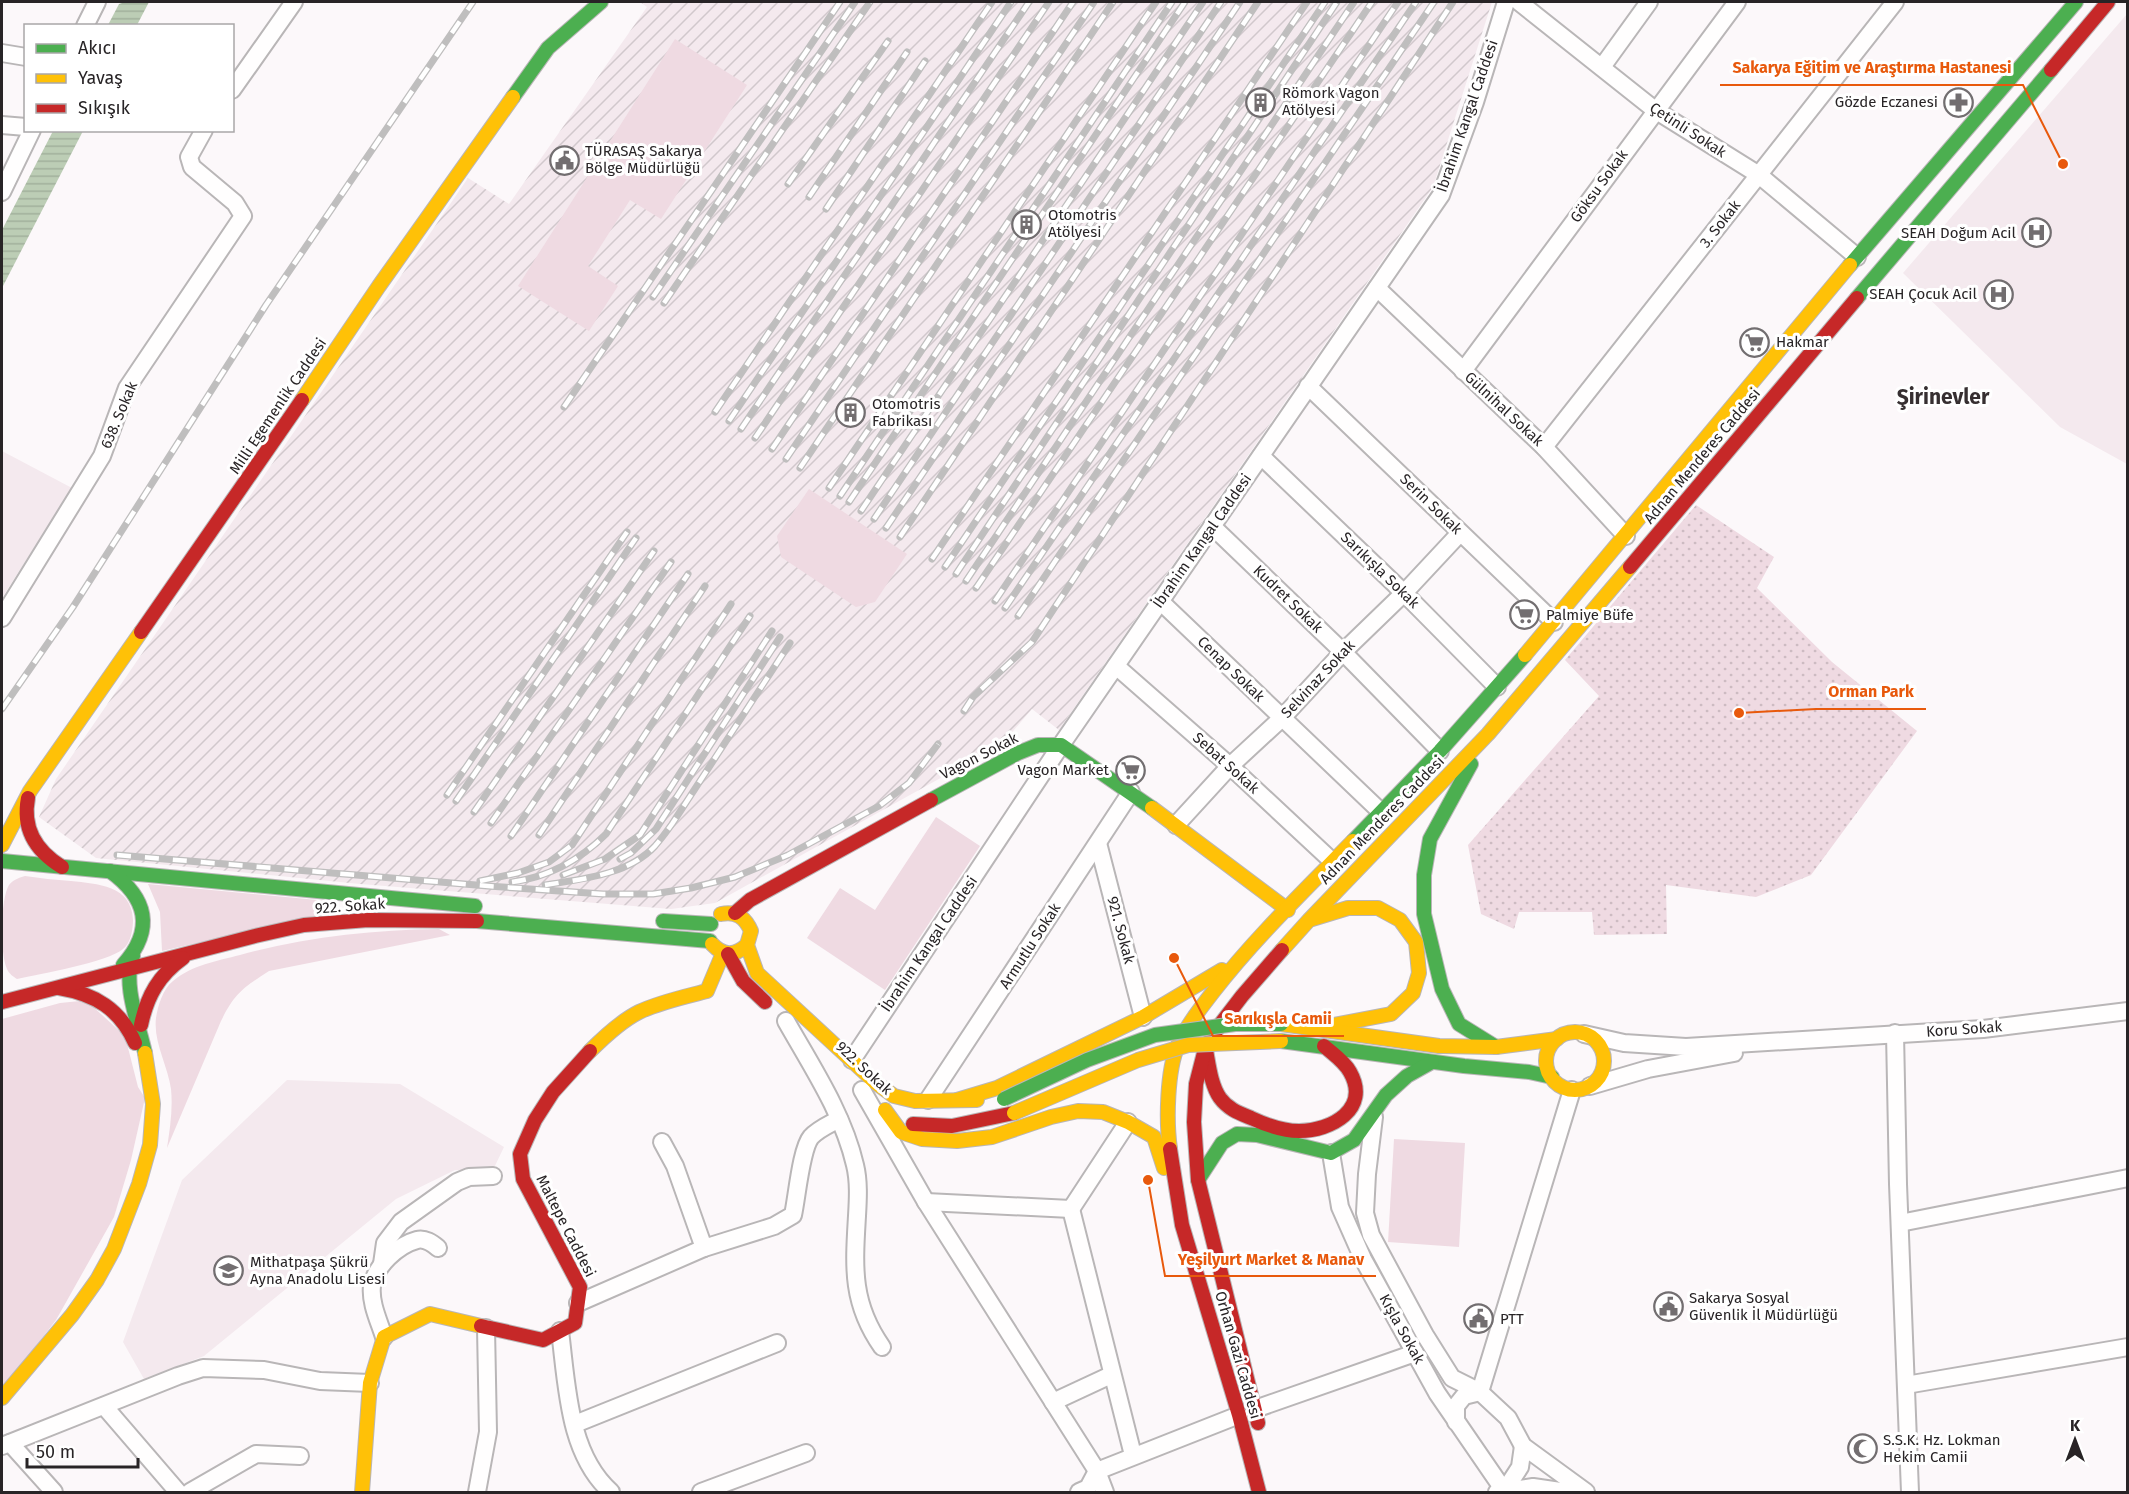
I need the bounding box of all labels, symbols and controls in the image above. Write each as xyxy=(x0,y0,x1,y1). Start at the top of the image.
legend xyxy=(24,24,234,132)
text: Akıcı xyxy=(78,37,116,59)
street label: İbrahim Kangal Caddesi xyxy=(1432,37,1502,195)
callout: Sakarya Eğitim ve Araştırma Hastanesi xyxy=(1720,51,2023,85)
text: Sakarya Eğitim ve Araştırma Hastanesi xyxy=(1732,58,2012,78)
text: Yavaş xyxy=(78,67,123,89)
place label: Römork Vagon Atölyesi xyxy=(1282,84,1380,119)
building icon: Römork Vagon Atölyesi xyxy=(1245,86,1277,118)
pharmacy icon: Gözde Eczanesi xyxy=(1943,86,1975,118)
place label: Gözde Eczanesi xyxy=(1835,93,1938,111)
text: Sıkışık xyxy=(78,97,131,119)
street label: Çetinli Sokak xyxy=(1646,99,1730,162)
place label: TÜRASAŞ Sakarya Bölge Müdürlüğü xyxy=(585,142,702,177)
public building icon: TÜRASAŞ Sakarya Bölge Müdürlüğü xyxy=(548,144,580,176)
street label: Göksu Sokak xyxy=(1567,146,1632,226)
street label: 3. Sokak xyxy=(1696,196,1744,251)
place label: Otomotris Atölyesi xyxy=(1048,206,1116,241)
building icon: Otomotris Atölyesi xyxy=(1011,208,1043,240)
hospital icon: SEAH Doğum Acil xyxy=(2021,217,2053,249)
place label: SEAH Doğum Acil xyxy=(1901,224,2017,242)
hospital icon: SEAH Çocuk Acil xyxy=(1982,278,2014,310)
place label: SEAH Çocuk Acil xyxy=(1869,285,1978,303)
supermarket icon: Hakmar xyxy=(1739,326,1771,358)
place label: Hakmar xyxy=(1776,333,1829,351)
street label: Milli Egemenlik Caddesi xyxy=(226,335,330,477)
street label: Gülnihal Sokak xyxy=(1461,368,1547,450)
street label: 638. Sokak xyxy=(97,378,141,451)
district label: Şirinevler xyxy=(1897,384,1990,410)
street label: Adnan Menderes Caddesi xyxy=(1640,385,1764,527)
place label: Otomotris Fabrikası xyxy=(872,395,940,430)
building icon: Otomotris Fabrikası xyxy=(835,397,867,429)
street label: İbrahim Kangal Caddesi xyxy=(1149,470,1255,612)
street label: Serin Sokak xyxy=(1396,470,1466,538)
street label: Sarıkışla Sokak xyxy=(1337,528,1423,612)
street label: Kudret Sokak xyxy=(1250,561,1327,637)
supermarket icon: Palmiye Büfe xyxy=(1509,599,1541,631)
place label: Palmiye Büfe xyxy=(1546,606,1634,624)
street label: Cenap Sokak xyxy=(1194,633,1269,706)
street label: Selvinaz Sokak xyxy=(1277,636,1359,722)
callout: Orman Park xyxy=(1816,675,1926,709)
text: Orman Park xyxy=(1828,682,1914,701)
street label: Vagon Sokak xyxy=(937,729,1021,783)
street label: Sebat Sokak xyxy=(1189,729,1263,798)
street label: Adnan Menderes Caddesi xyxy=(1316,752,1448,888)
supermarket icon: Vagon Market xyxy=(1114,754,1146,786)
place label: Vagon Market xyxy=(1017,761,1110,779)
street label: İbrahim Kangal Caddesi xyxy=(877,873,981,1015)
street label: 921. Sokak xyxy=(1103,894,1139,966)
street label: 922. Sokak xyxy=(314,895,386,917)
street label: Armutlu Sokak xyxy=(996,900,1065,992)
callout: Sarıkışla Camii xyxy=(1213,1002,1344,1036)
text: Sarıkışla Camii xyxy=(1224,1009,1332,1029)
street label: Koru Sokak xyxy=(1925,1017,2003,1041)
street label: 922. Sokak xyxy=(832,1037,896,1099)
street label: Maltepe Caddesi xyxy=(532,1172,600,1280)
callout: Yeşilyurt Market & Manav xyxy=(1165,1242,1376,1276)
text: Yeşilyurt Market & Manav xyxy=(1177,1250,1365,1270)
place label: Mithatpaşa Şükrü Ayna Anadolu Lisesi xyxy=(250,1253,385,1288)
school or university icon: Mithatpaşa Şükrü Ayna Anadolu Lisesi xyxy=(213,1255,245,1287)
street label: Orhan Gazi Caddesi xyxy=(1211,1289,1265,1421)
place label: Sakarya Sosyal Güvenlik İl Müdürlüğü xyxy=(1689,1289,1838,1324)
street label: Kışla Sokak xyxy=(1376,1291,1429,1367)
public building icon: Sakarya Sosyal Güvenlik İl Müdürlüğü xyxy=(1652,1291,1684,1323)
public building icon: PTT xyxy=(1463,1303,1495,1335)
place label: PTT xyxy=(1500,1310,1524,1328)
north arrow xyxy=(2045,1410,2105,1470)
text: K xyxy=(2070,1416,2081,1435)
scale bar xyxy=(27,1431,138,1469)
place label: S.S.K. Hz. Lokman Hekim Camii xyxy=(1883,1431,2001,1466)
mosque icon: S.S.K. Hz. Lokman Hekim Camii xyxy=(1846,1433,1878,1465)
text: 50 m xyxy=(36,1441,75,1463)

